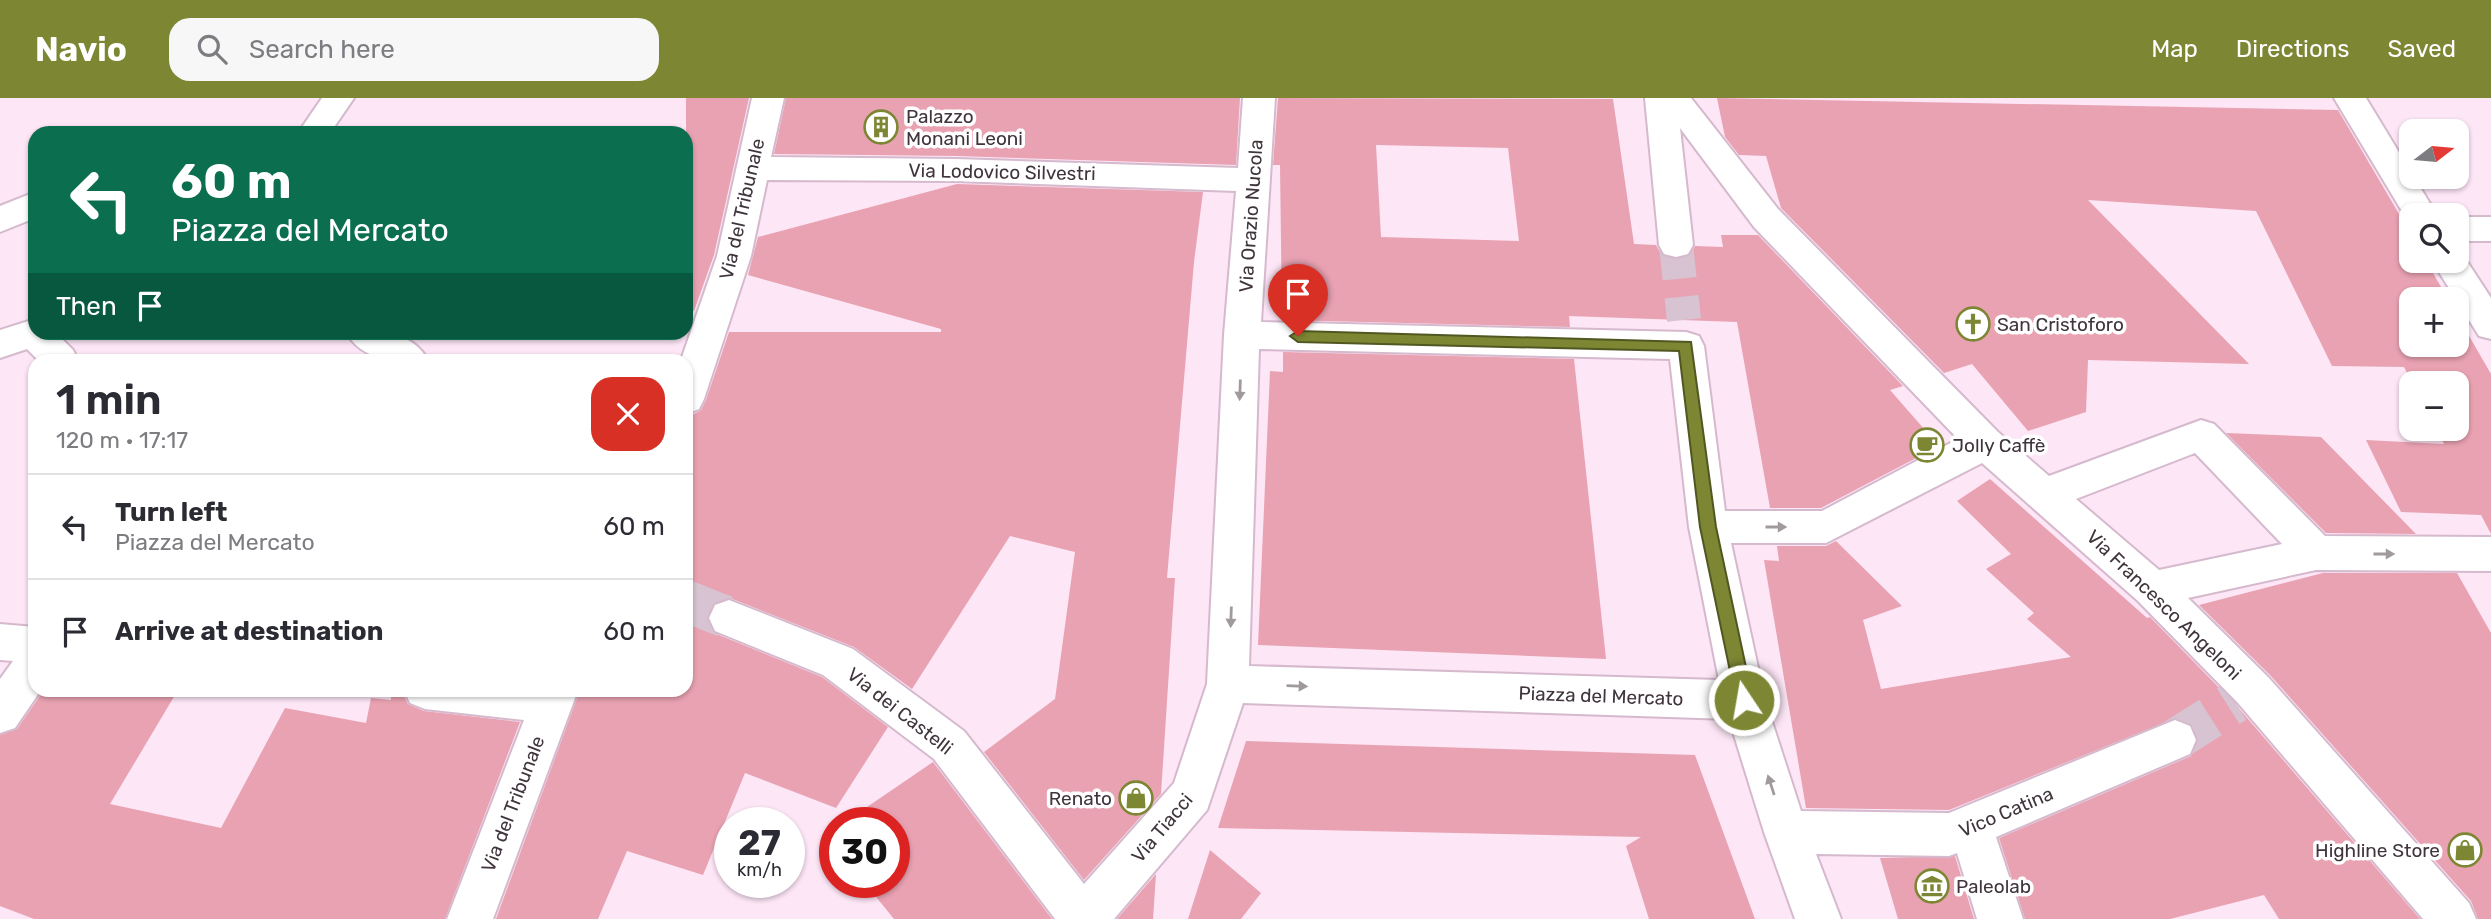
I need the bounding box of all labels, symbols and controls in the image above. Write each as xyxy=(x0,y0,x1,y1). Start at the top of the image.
search box xyxy=(169,18,659,81)
text: Navio xyxy=(35,30,127,69)
icon: search xyxy=(193,30,231,68)
text: Search here xyxy=(249,34,395,65)
text: Map xyxy=(2151,35,2198,63)
text: Directions xyxy=(2236,35,2349,63)
text: Saved xyxy=(2387,35,2456,63)
place label: Palazzo Monani Leoni xyxy=(906,105,1023,150)
building icon: Palazzo Monani Leoni xyxy=(862,108,900,146)
north arrow xyxy=(2399,119,2469,189)
map controls xyxy=(2399,119,2469,441)
street label: Via del Tribunale xyxy=(715,136,769,282)
street label: Via Orazio Nucola xyxy=(1234,139,1268,293)
text: 60 m xyxy=(171,152,292,210)
icon: left xyxy=(56,154,147,245)
street label: Via Lodovico Silvestri xyxy=(908,159,1096,185)
button: search xyxy=(2399,203,2469,273)
text: Piazza del Mercato xyxy=(171,211,449,249)
pin xyxy=(1268,264,1328,336)
icon: arrive xyxy=(1279,275,1317,313)
icon: arrive xyxy=(131,287,169,325)
button: + xyxy=(2399,287,2469,357)
text: Then xyxy=(56,291,117,322)
church icon: San Cristoforo xyxy=(1954,305,1992,343)
place label: San Cristoforo xyxy=(1997,313,2124,336)
button: − xyxy=(2399,371,2469,441)
text: 1 min xyxy=(56,375,162,425)
button: close xyxy=(591,377,665,451)
one-way arrow xyxy=(1235,379,1246,401)
text: 120 m · 17:17 xyxy=(56,426,188,454)
cafe icon: Jolly Caffè xyxy=(1908,426,1946,464)
place label: Jolly Caffè xyxy=(1952,434,2045,457)
text: Turn left xyxy=(115,497,227,528)
icon: left xyxy=(56,508,94,546)
text: 60 m xyxy=(603,511,665,542)
one-way arrow xyxy=(1765,521,1787,533)
street label: Via Francesco Angeloni xyxy=(2082,525,2246,685)
text: Piazza del Mercato xyxy=(115,528,315,556)
one-way arrow xyxy=(2373,548,2395,559)
one-way arrow xyxy=(1226,606,1237,628)
icon: arrive xyxy=(56,613,94,651)
text: Arrive at destination xyxy=(115,616,383,647)
text: 60 m xyxy=(603,616,665,647)
street label: Via dei Castelli xyxy=(842,663,958,759)
position arrow xyxy=(1707,663,1781,737)
one-way arrow xyxy=(1286,681,1308,692)
street label: Piazza del Mercato xyxy=(1518,682,1684,710)
street label: Via del Tribunale xyxy=(476,733,550,875)
one-way arrow xyxy=(1766,774,1776,795)
shop icon: Renato xyxy=(1117,779,1155,817)
street label: Vico Catina xyxy=(1955,782,2057,842)
place label: Renato xyxy=(1049,787,1112,810)
street label: Via Tiacci xyxy=(1126,789,1198,867)
speed limit sign: 30 xyxy=(819,807,910,898)
text: 27 xyxy=(738,822,781,864)
shop icon: Highline Store xyxy=(2446,831,2484,869)
place label: Highline Store xyxy=(2315,839,2440,862)
text: km/h xyxy=(737,859,782,881)
museum icon: Paleolab xyxy=(1913,867,1951,905)
place label: Paleolab xyxy=(1956,875,2031,898)

